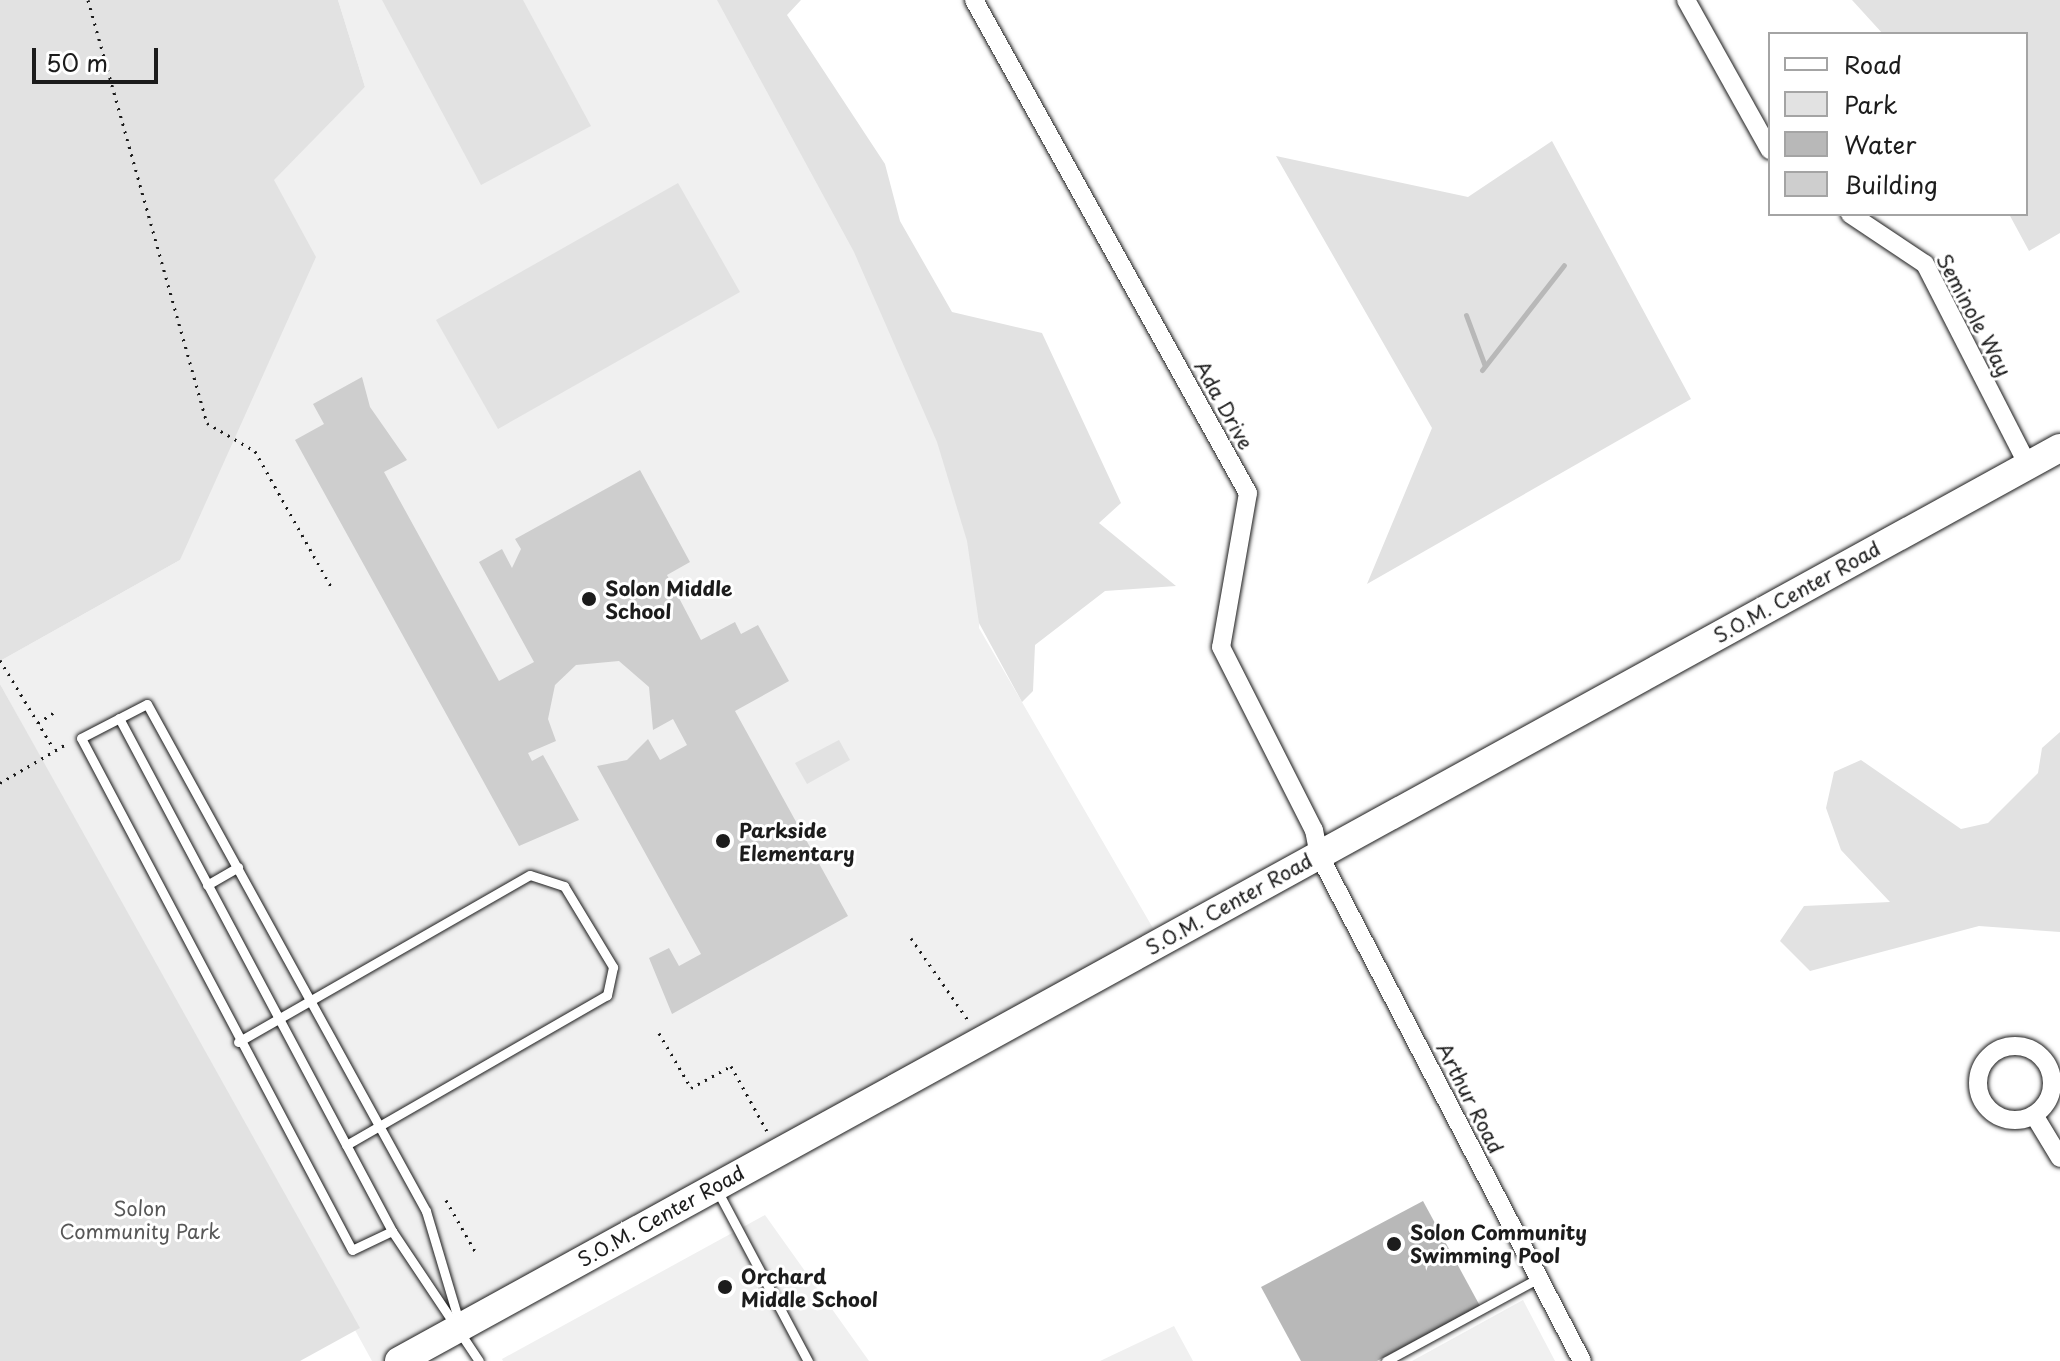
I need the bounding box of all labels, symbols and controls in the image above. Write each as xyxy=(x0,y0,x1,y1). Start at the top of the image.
scale bar xyxy=(36,32,162,82)
legend xyxy=(1768,32,2028,216)
text: 50 m xyxy=(46,44,108,80)
text: Road xyxy=(1844,46,1902,82)
text: Park xyxy=(1844,86,1898,122)
text: Water xyxy=(1844,126,1916,162)
text: Building xyxy=(1844,166,1938,202)
street label: Seminole Way xyxy=(1931,249,2017,381)
street label: Ada Drive xyxy=(1190,357,1258,453)
street label: S.O.M. Center Road xyxy=(1709,536,1885,648)
place label: Solon Middle School xyxy=(605,576,733,623)
marker: Solon Middle School xyxy=(580,590,598,608)
place label: Parkside Elementary xyxy=(739,818,855,865)
marker: Parkside Elementary xyxy=(714,832,732,850)
street label: S.O.M. Center Road xyxy=(1141,848,1317,960)
street label: Arthur Road xyxy=(1432,1038,1508,1158)
street label: S.O.M. Center Road xyxy=(573,1160,749,1272)
park label: Solon Community Park xyxy=(59,1197,221,1244)
place label: Solon Community Swimming Pool xyxy=(1410,1220,1588,1267)
marker: Solon Community Swimming Pool xyxy=(1385,1235,1403,1253)
place label: Orchard Middle School xyxy=(741,1264,880,1311)
marker: Orchard Middle School xyxy=(716,1278,734,1296)

